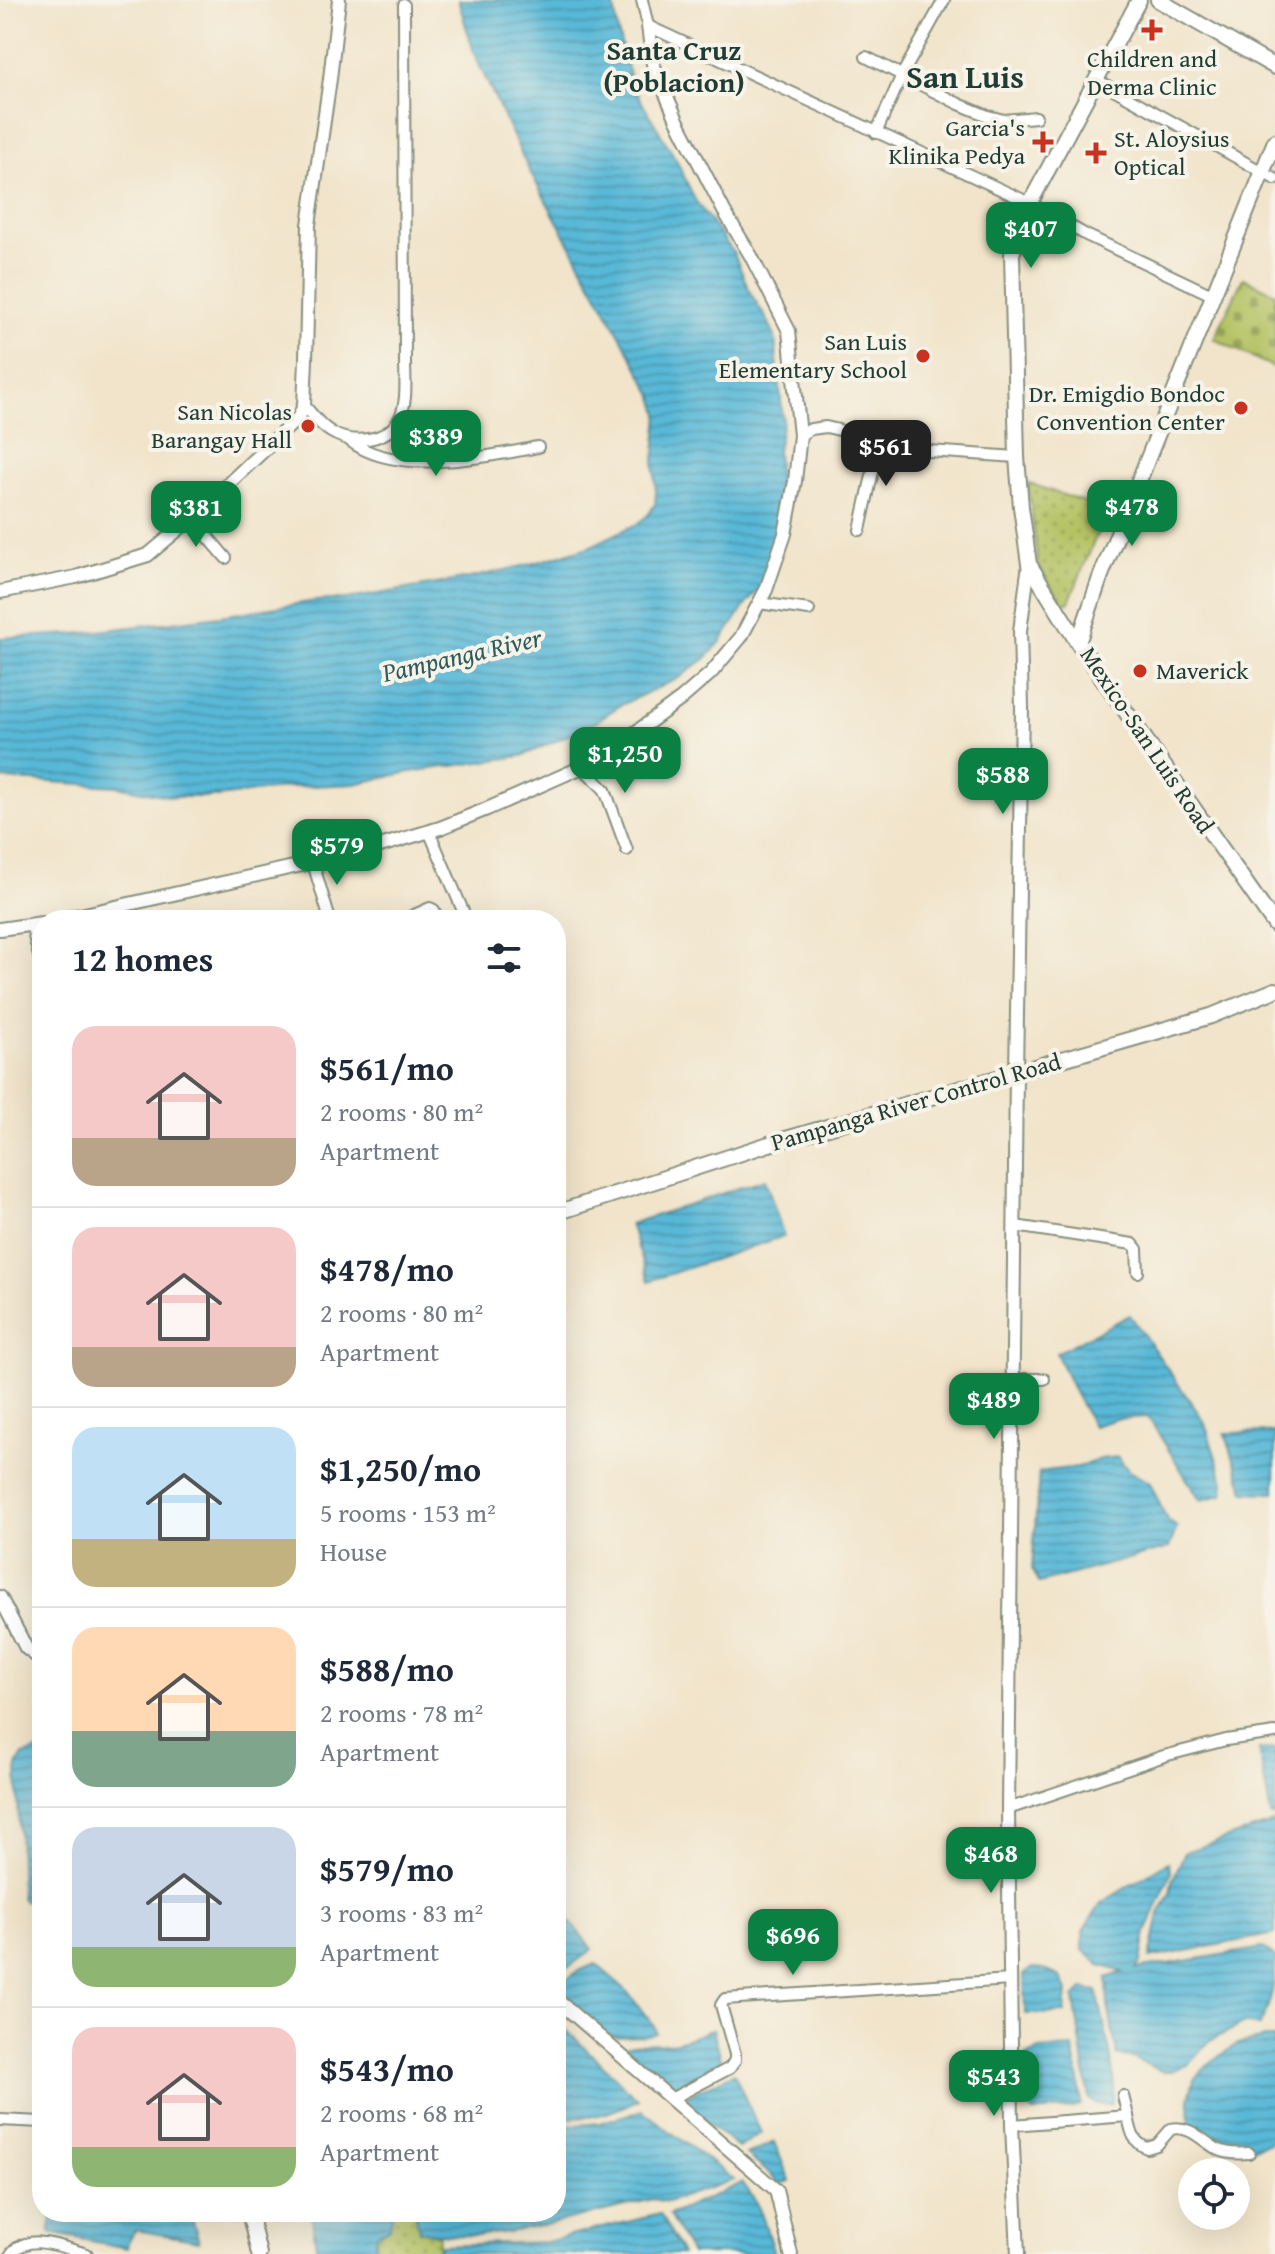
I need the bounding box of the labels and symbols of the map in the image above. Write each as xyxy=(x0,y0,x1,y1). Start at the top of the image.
marker: Children and Derma Clinic xyxy=(1141,19,1163,41)
district label: Santa Cruz (Poblacion) xyxy=(603,29,745,102)
place label: Children and Derma Clinic xyxy=(1087,41,1217,104)
district label: San Luis xyxy=(906,53,1024,100)
place label: Garcia's Klinika Pedya xyxy=(888,110,1026,173)
place label: St. Aloysius Optical xyxy=(1114,121,1230,184)
marker: Garcia's Klinika Pedya xyxy=(1032,131,1054,153)
marker: St. Aloysius Optical xyxy=(1085,142,1107,164)
pin: $407 xyxy=(984,202,1078,270)
place label: San Luis Elementary School xyxy=(719,324,907,387)
marker: San Luis Elementary School xyxy=(914,347,932,365)
place label: Dr. Emigdio Bondoc Convention Center xyxy=(1029,376,1225,439)
place label: San Nicolas Barangay Hall xyxy=(151,394,292,457)
marker: Dr. Emigdio Bondoc Convention Center xyxy=(1232,399,1250,417)
pin: $389 xyxy=(389,410,483,478)
marker: San Nicolas Barangay Hall xyxy=(299,417,317,435)
pin: $561 xyxy=(839,420,933,488)
pin: $478 xyxy=(1085,480,1179,548)
pin: $381 xyxy=(149,481,243,549)
water label: Pampanga River xyxy=(377,617,547,692)
street label: Mexico-San Luis Road xyxy=(1072,639,1223,840)
place label: Maverick xyxy=(1156,653,1249,688)
marker: Maverick xyxy=(1131,662,1149,680)
pin: $1,250 xyxy=(560,727,690,795)
pin: $588 xyxy=(956,748,1050,816)
pin: $579 xyxy=(290,819,384,887)
street label: Pampanga River Control Road xyxy=(767,1043,1065,1160)
pin: $489 xyxy=(947,1373,1041,1441)
pin: $468 xyxy=(944,1827,1038,1895)
pin: $696 xyxy=(746,1909,840,1977)
pin: $543 xyxy=(947,2050,1041,2118)

